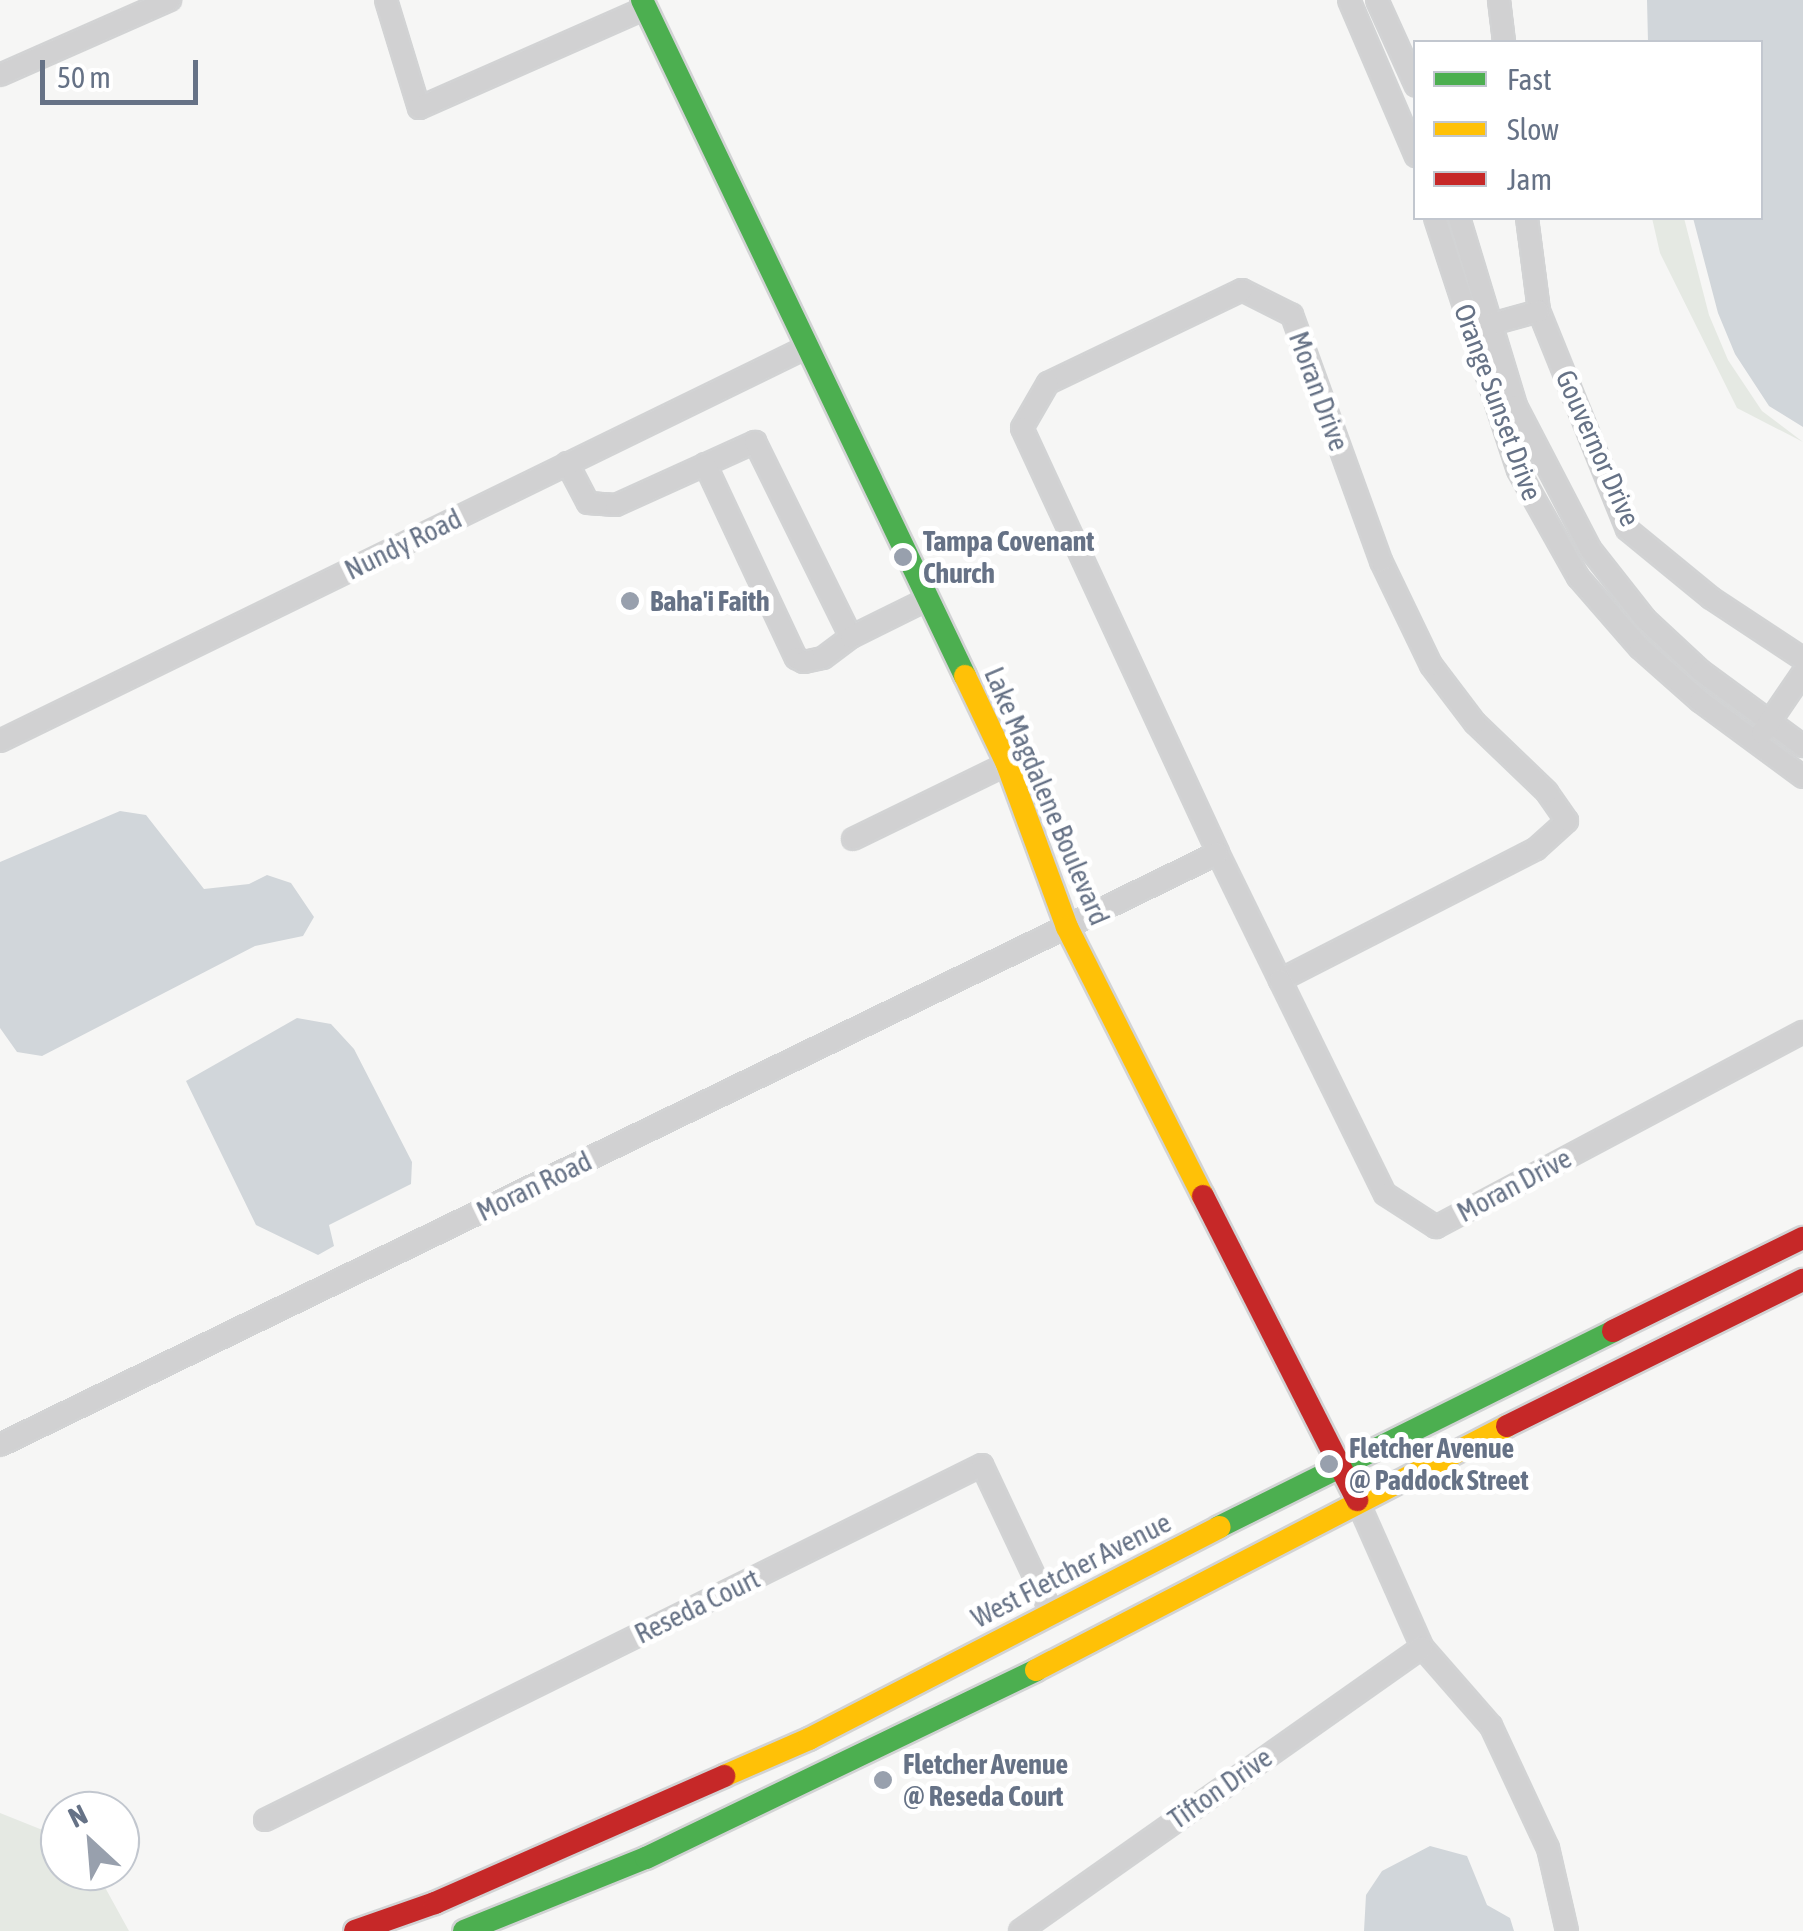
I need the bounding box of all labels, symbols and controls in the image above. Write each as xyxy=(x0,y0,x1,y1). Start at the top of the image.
scale bar xyxy=(45,40,202,102)
legend xyxy=(1413,40,1763,220)
text: 50 m xyxy=(57,60,111,94)
text: Fast xyxy=(1507,62,1552,96)
text: Slow xyxy=(1507,112,1559,146)
text: Jam xyxy=(1507,162,1552,196)
street label: Orange Sunset Drive xyxy=(1447,299,1549,505)
street label: Moran Drive xyxy=(1282,327,1356,455)
street label: Gouvernor Drive xyxy=(1549,365,1647,531)
street label: Nundy Road xyxy=(339,501,467,587)
place label: Tampa Covenant Church xyxy=(923,524,1094,590)
marker: Tampa Covenant Church xyxy=(892,546,914,568)
place label: Baha'i Faith xyxy=(650,584,770,618)
marker: Baha'i Faith xyxy=(619,590,641,612)
street label: Lake Magdalene Boulevard xyxy=(977,662,1117,930)
street label: Moran Drive xyxy=(1451,1141,1577,1229)
street label: Moran Road xyxy=(471,1144,597,1228)
place label: Fletcher Avenue @ Paddock Street xyxy=(1349,1431,1529,1497)
marker: Fletcher Avenue @ Paddock Street xyxy=(1318,1453,1340,1475)
street label: West Fletcher Avenue xyxy=(966,1505,1176,1635)
street label: Reseda Court xyxy=(629,1561,765,1651)
street label: Tifton Drive xyxy=(1162,1740,1278,1836)
place label: Fletcher Avenue @ Reseda Court xyxy=(903,1747,1068,1813)
marker: Fletcher Avenue @ Reseda Court xyxy=(872,1769,894,1791)
north arrow xyxy=(40,1791,140,1891)
text: N xyxy=(63,1798,92,1834)

